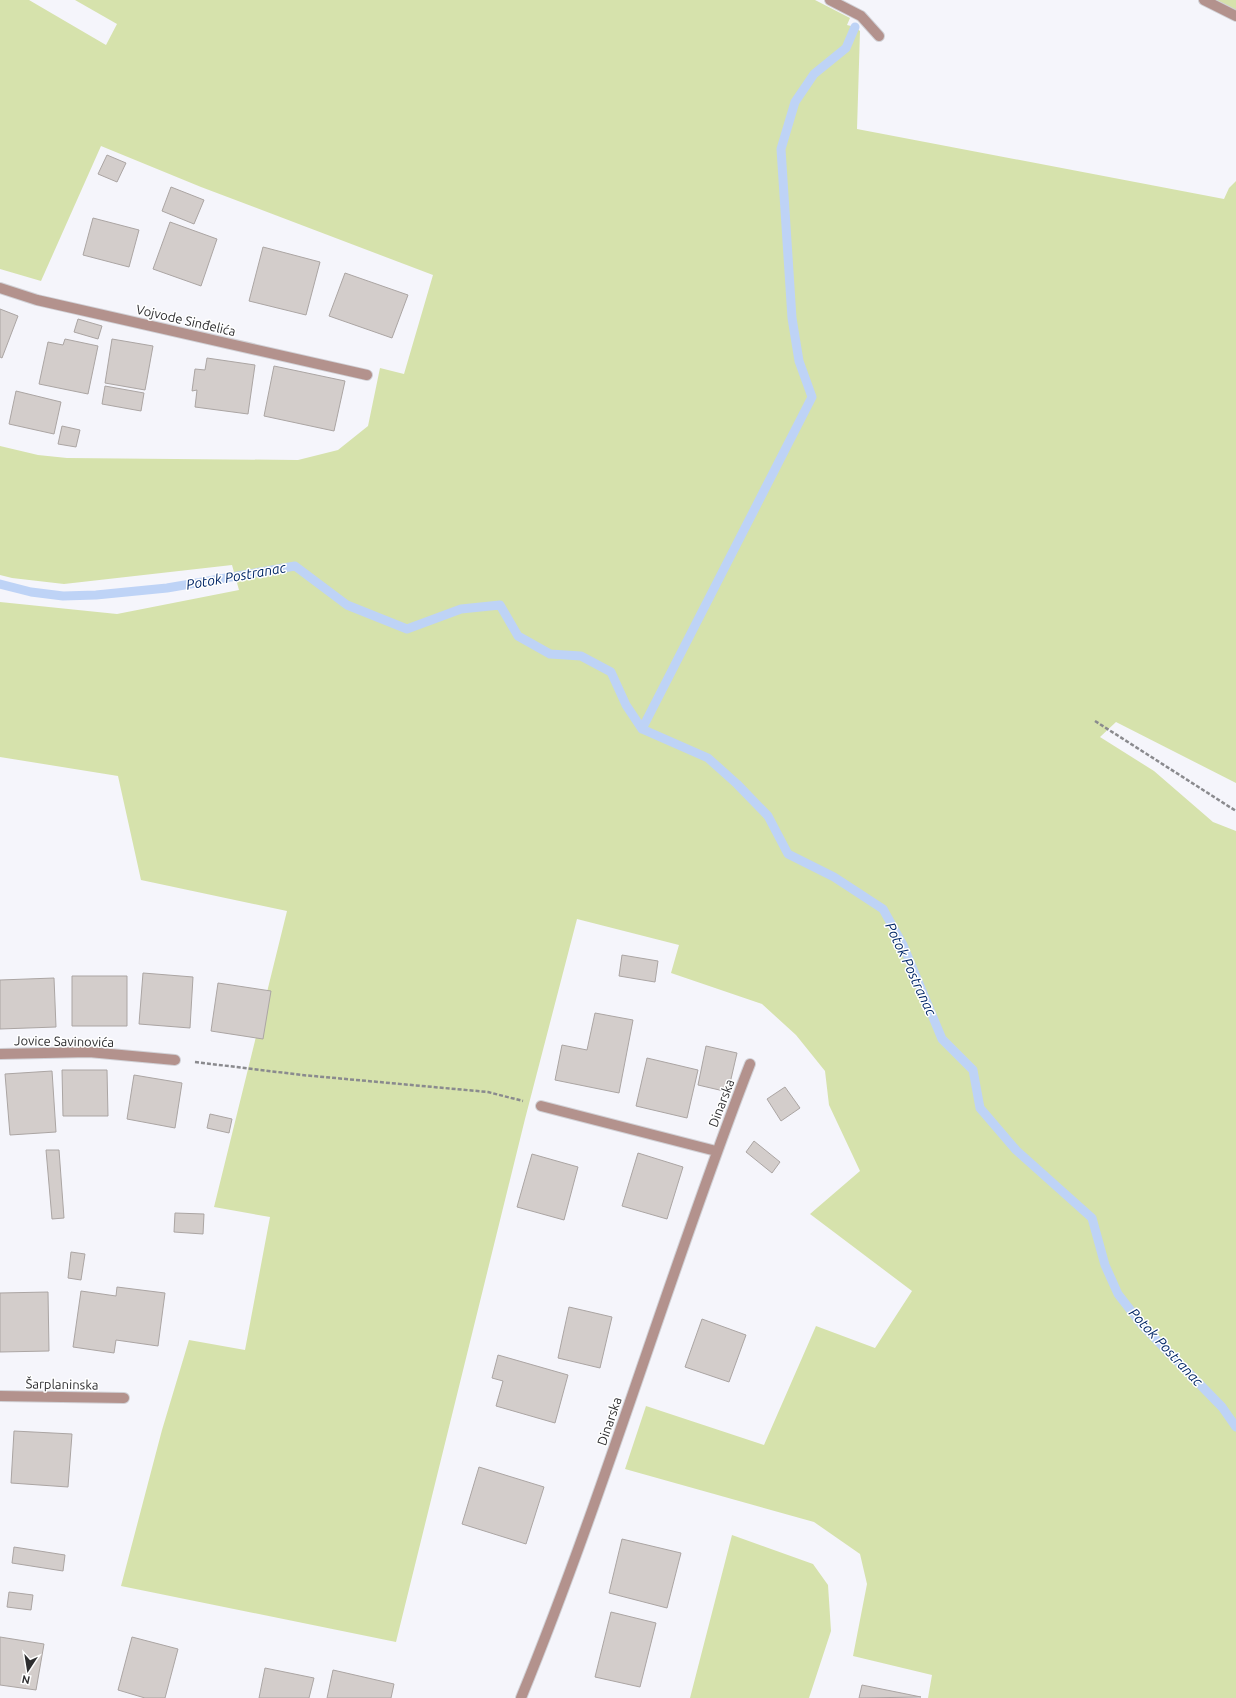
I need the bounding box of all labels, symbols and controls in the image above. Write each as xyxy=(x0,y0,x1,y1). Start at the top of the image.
street label: Vojvode Sinđelića xyxy=(135,302,237,338)
water label: Potok Postranac xyxy=(185,559,288,593)
water label: Potok Postranac xyxy=(882,920,940,1019)
street label: Jovice Savinovića xyxy=(14,1033,114,1049)
street label: Dinarska xyxy=(705,1077,737,1129)
water label: Potok Postranac xyxy=(1126,1305,1207,1390)
street label: Šarplaninska xyxy=(25,1376,99,1392)
street label: Dinarska xyxy=(594,1395,624,1447)
north arrow xyxy=(8,1650,48,1690)
text: N xyxy=(21,1673,31,1687)

